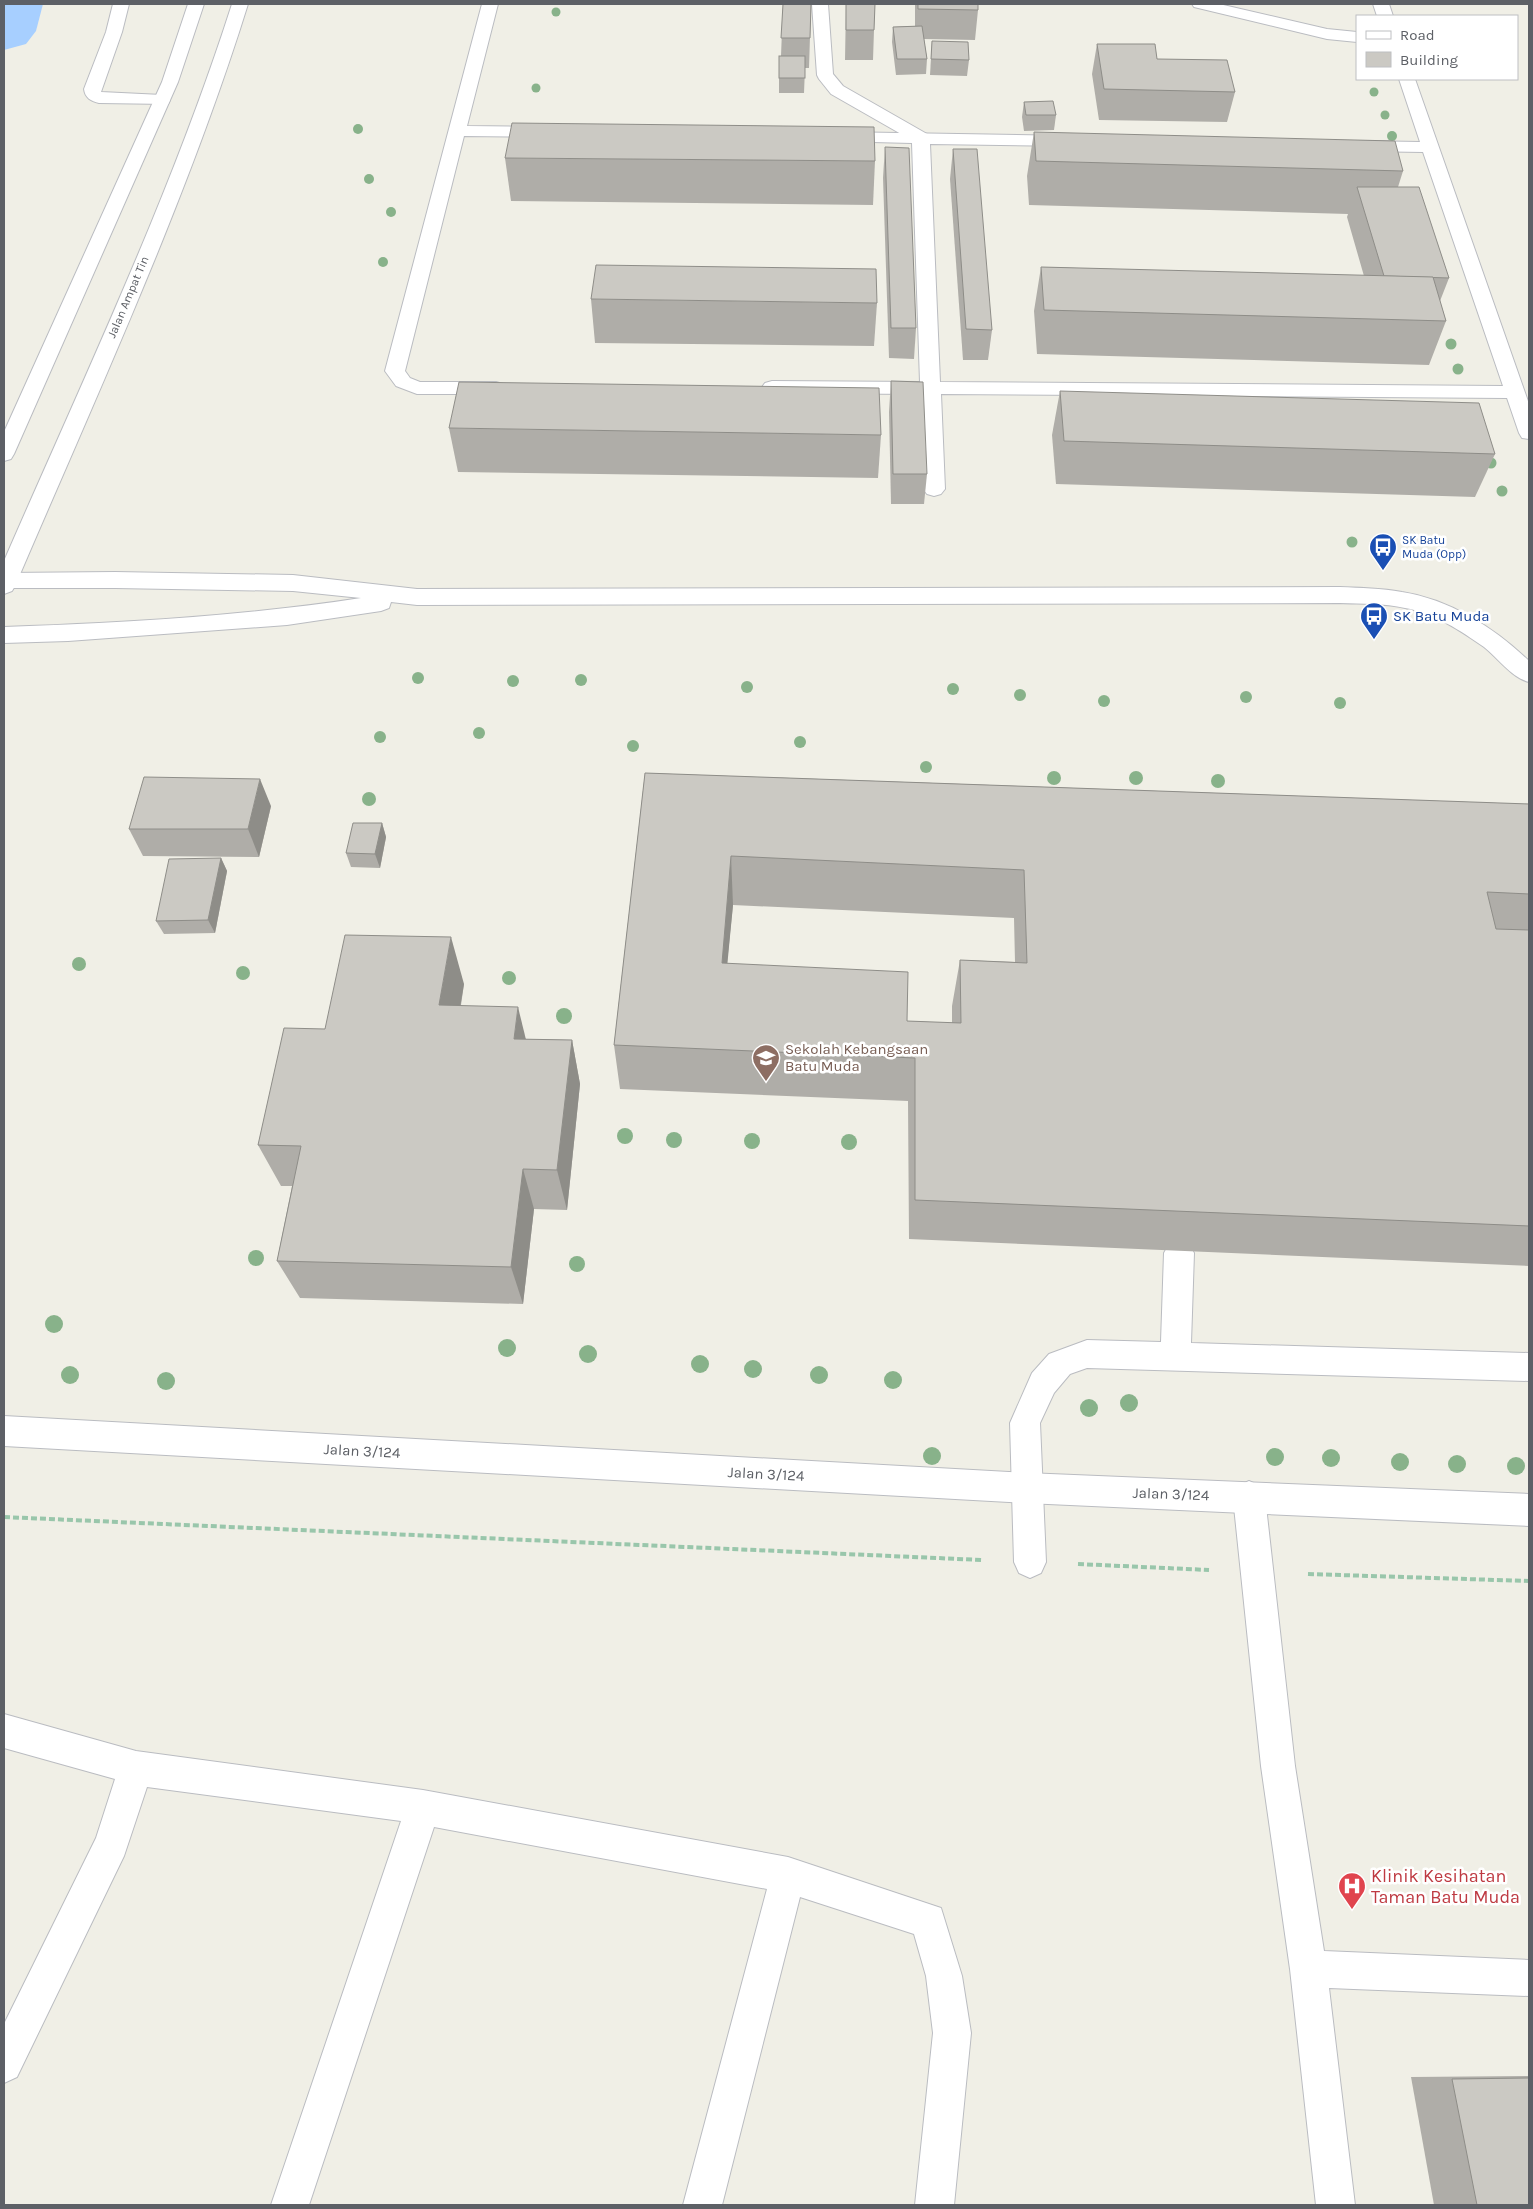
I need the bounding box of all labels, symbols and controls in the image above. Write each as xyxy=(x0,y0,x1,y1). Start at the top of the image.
legend xyxy=(1356,15,1518,80)
text: Road xyxy=(1400,26,1435,44)
text: Building xyxy=(1400,51,1458,69)
street label: Jalan Ampat Tin xyxy=(104,254,152,340)
bus stop icon: SK Batu Muda (Opp) xyxy=(1368,532,1398,571)
place label: SK Batu Muda (Opp) xyxy=(1402,533,1466,561)
bus stop icon: SK Batu Muda xyxy=(1359,601,1389,640)
place label: SK Batu Muda xyxy=(1393,607,1490,625)
place label: Sekolah Kebangsaan Batu Muda xyxy=(785,1040,928,1075)
school or university icon: Sekolah Kebangsaan Batu Muda xyxy=(751,1043,781,1082)
street label: Jalan 3/124 xyxy=(323,1440,401,1462)
street label: Jalan 3/124 xyxy=(727,1463,805,1485)
street label: Jalan 3/124 xyxy=(1132,1484,1210,1504)
place label: Klinik Kesihatan Taman Batu Muda xyxy=(1371,1865,1520,1908)
hospital icon: Klinik Kesihatan Taman Batu Muda xyxy=(1337,1871,1367,1910)

